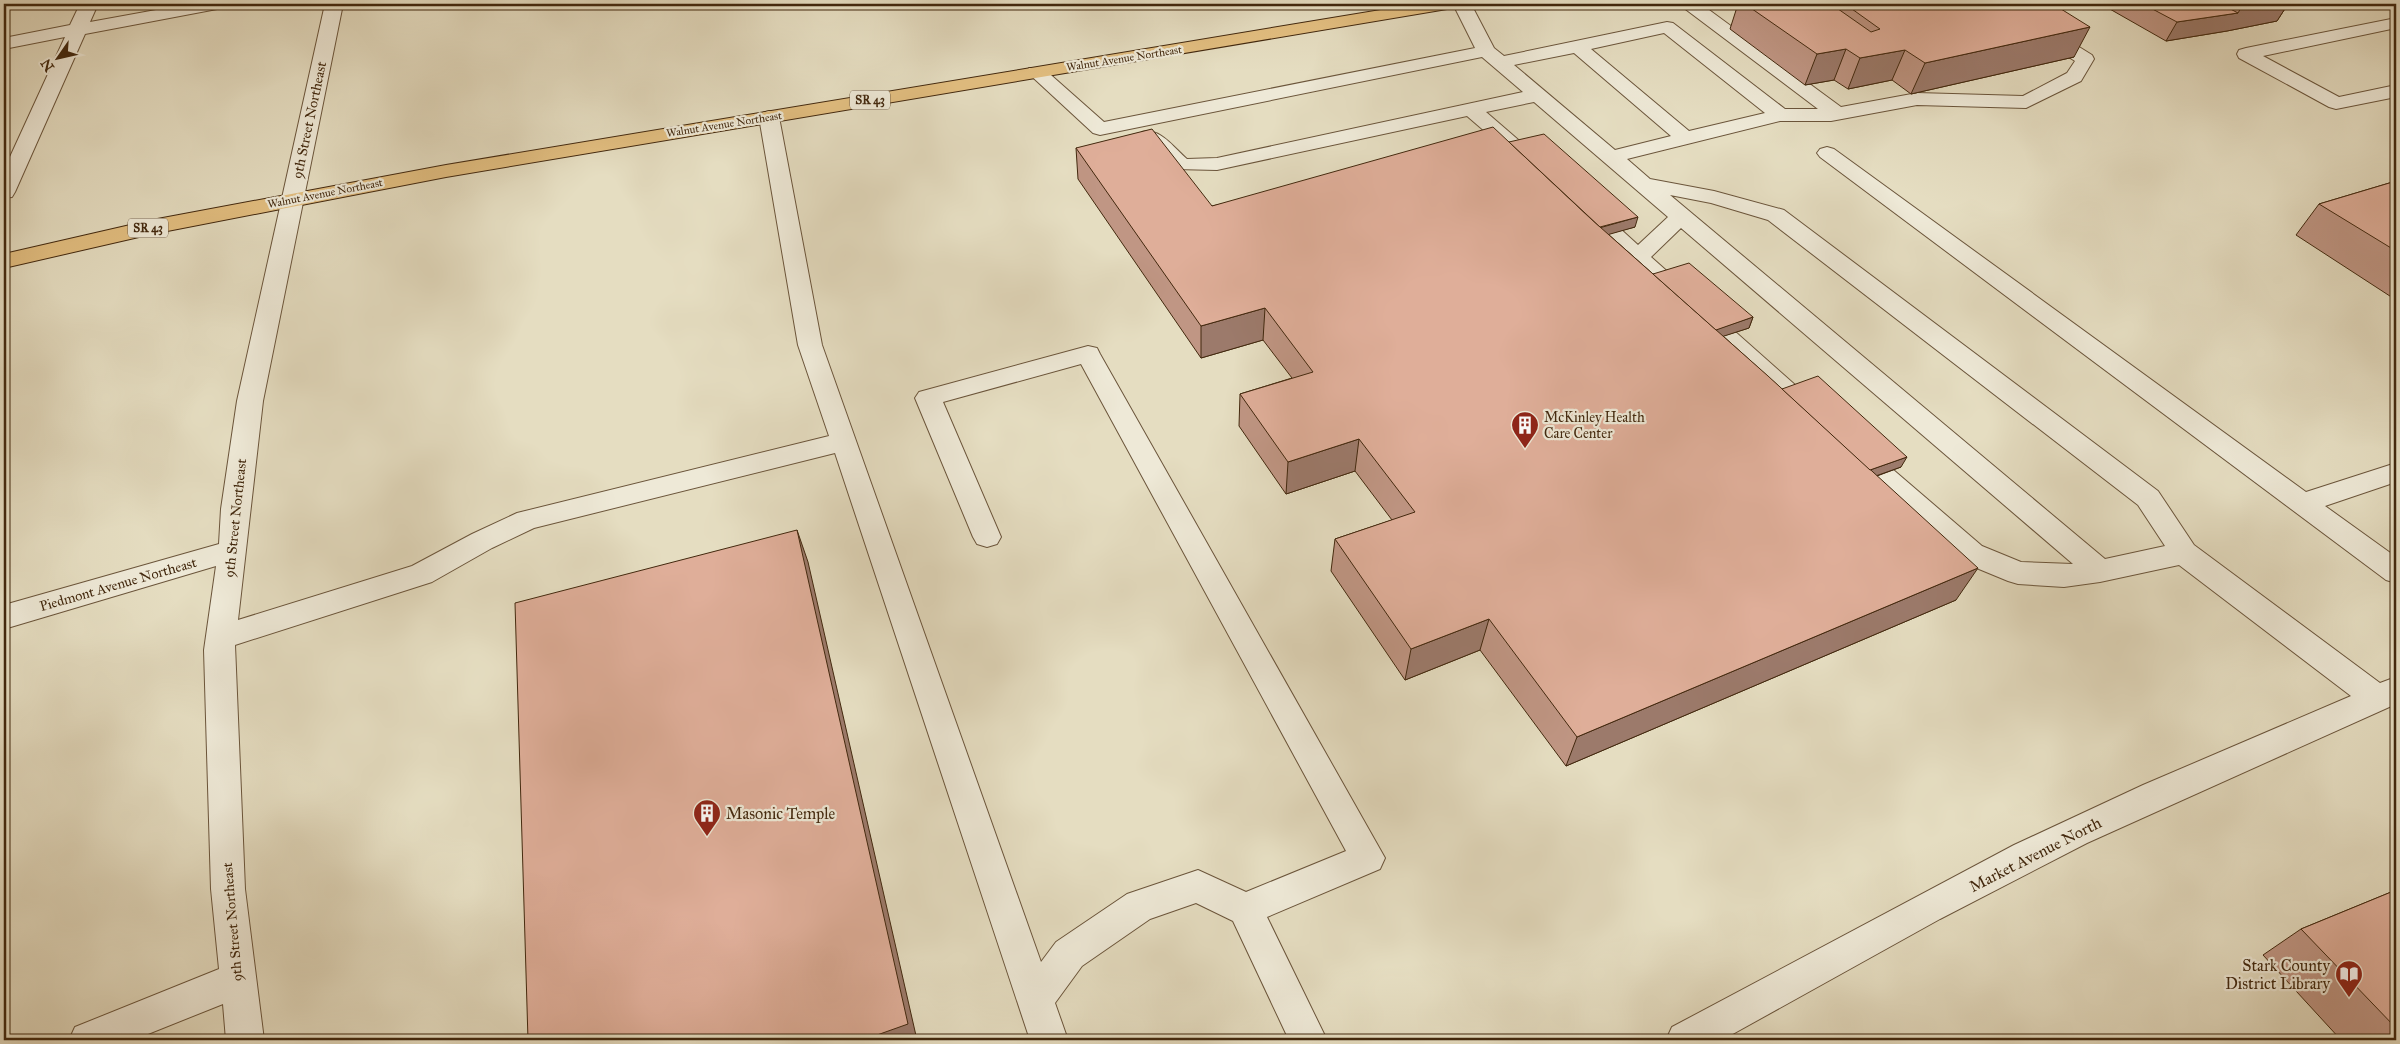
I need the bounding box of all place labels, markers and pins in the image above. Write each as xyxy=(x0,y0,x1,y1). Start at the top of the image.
place label: McKinley Health Care Center xyxy=(1544,409,1645,442)
building icon: McKinley Health Care Center xyxy=(1510,410,1540,449)
building icon: Masonic Temple xyxy=(692,798,722,837)
place label: Masonic Temple xyxy=(726,804,835,823)
place label: Stark County District Library xyxy=(2225,956,2330,993)
library icon: Stark County District Library xyxy=(2334,959,2364,998)

